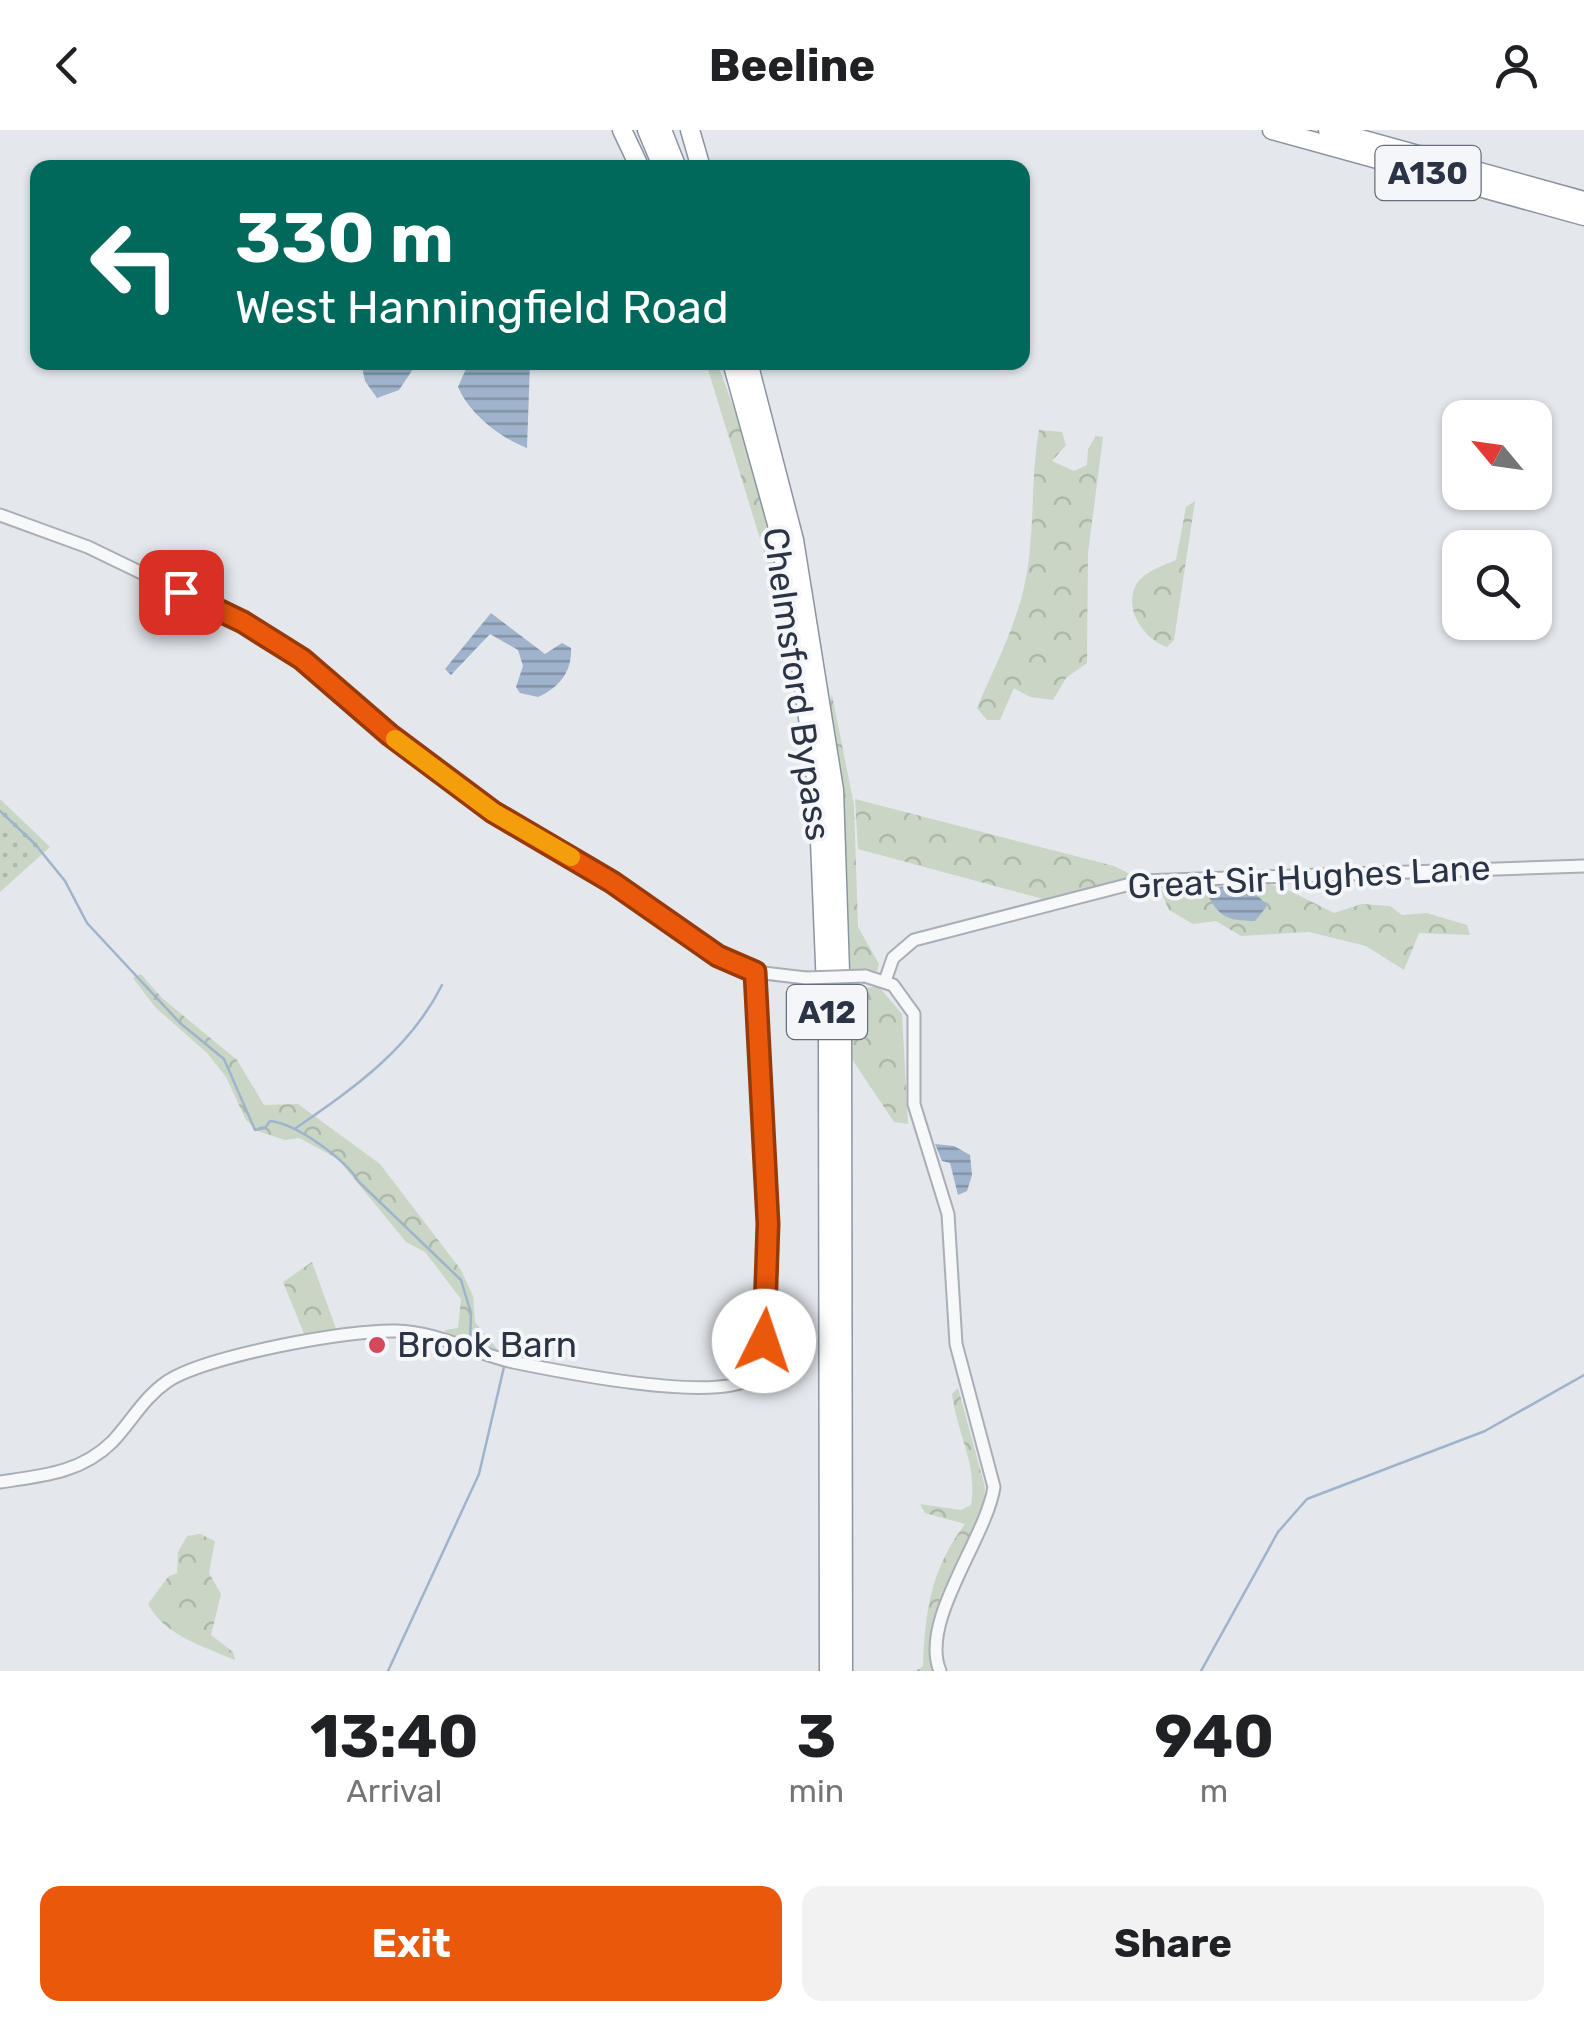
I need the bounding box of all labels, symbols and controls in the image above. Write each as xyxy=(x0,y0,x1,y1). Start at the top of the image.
icon: back xyxy=(40,38,95,93)
icon: person xyxy=(1489,38,1544,93)
text: Beeline xyxy=(709,39,875,92)
road number: A130 xyxy=(1376,146,1480,200)
text: 330 m xyxy=(235,197,454,280)
icon: left xyxy=(70,200,200,330)
text: West Hanningfield Road xyxy=(235,281,729,334)
north arrow xyxy=(1442,400,1552,510)
map controls xyxy=(1442,400,1552,640)
street label: Chelmsford Bypass xyxy=(754,525,840,843)
button: search xyxy=(1442,530,1552,640)
pin xyxy=(139,550,224,635)
icon: arrive xyxy=(154,565,209,620)
street label: Great Sir Hughes Lane xyxy=(1127,847,1491,907)
road number: A12 xyxy=(787,985,867,1039)
position arrow xyxy=(712,1289,816,1393)
place label: Brook Barn xyxy=(397,1324,577,1366)
marker: Brook Barn xyxy=(366,1334,388,1356)
text: 13:40 xyxy=(310,1701,479,1772)
text: 3 xyxy=(797,1701,836,1772)
text: 940 xyxy=(1154,1701,1274,1772)
text: Arrival xyxy=(346,1772,442,1810)
text: min xyxy=(789,1772,844,1810)
text: m xyxy=(1200,1772,1228,1810)
button: Exit xyxy=(40,1886,782,2001)
button: Share xyxy=(802,1886,1544,2001)

